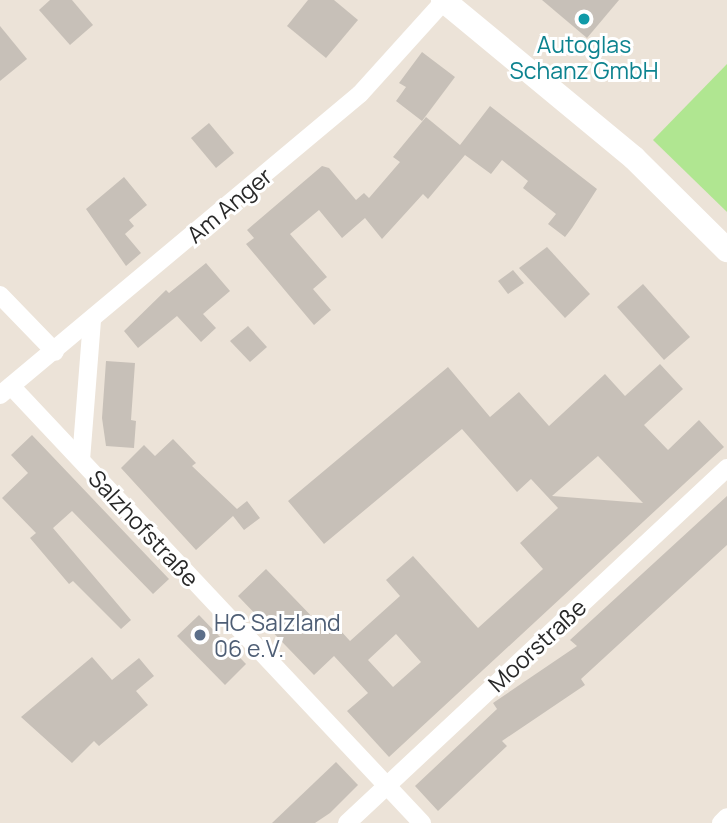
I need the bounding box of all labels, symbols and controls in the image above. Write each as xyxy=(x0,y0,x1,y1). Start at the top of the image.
marker: Autoglas Schanz GmbH xyxy=(576,11,592,27)
place label: Autoglas Schanz GmbH xyxy=(510,30,658,84)
street label: Am Anger xyxy=(181,162,277,248)
street label: Salzhofstraße xyxy=(83,464,205,592)
street label: Moorstraße xyxy=(482,593,592,697)
place label: HC Salzland 06 e.V. xyxy=(214,608,341,662)
marker: HC Salzland 06 e.V. xyxy=(192,627,208,643)

